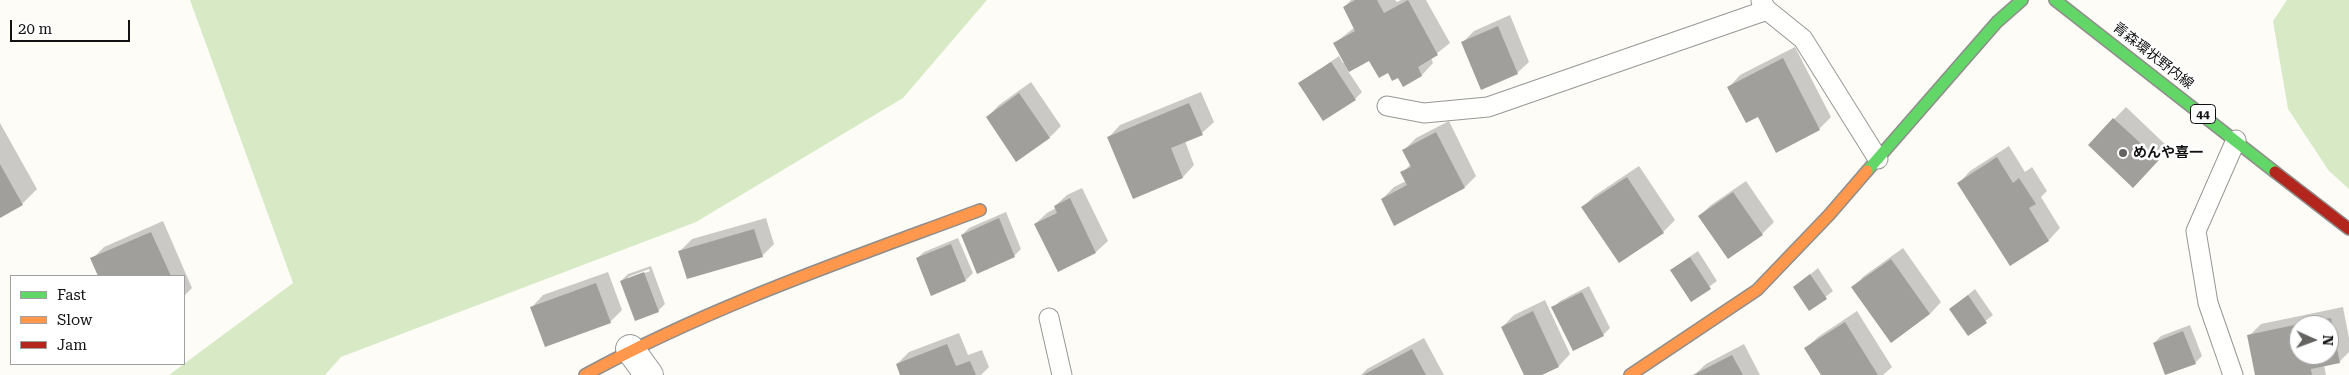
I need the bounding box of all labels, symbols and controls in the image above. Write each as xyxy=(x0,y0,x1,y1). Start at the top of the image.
scale bar xyxy=(12,10,132,42)
street label: 青森環状野内線 xyxy=(2109,19,2197,93)
text: 20 m xyxy=(18,20,52,38)
road number: 44 xyxy=(2190,105,2216,124)
place label: めんや喜一 xyxy=(2133,145,2203,161)
marker: めんや喜一 xyxy=(2117,147,2129,159)
legend xyxy=(10,275,185,365)
text: Fast xyxy=(57,286,86,304)
text: Slow xyxy=(57,311,92,329)
north arrow xyxy=(2289,315,2339,365)
text: N xyxy=(2320,335,2336,346)
text: Jam xyxy=(57,336,87,354)

